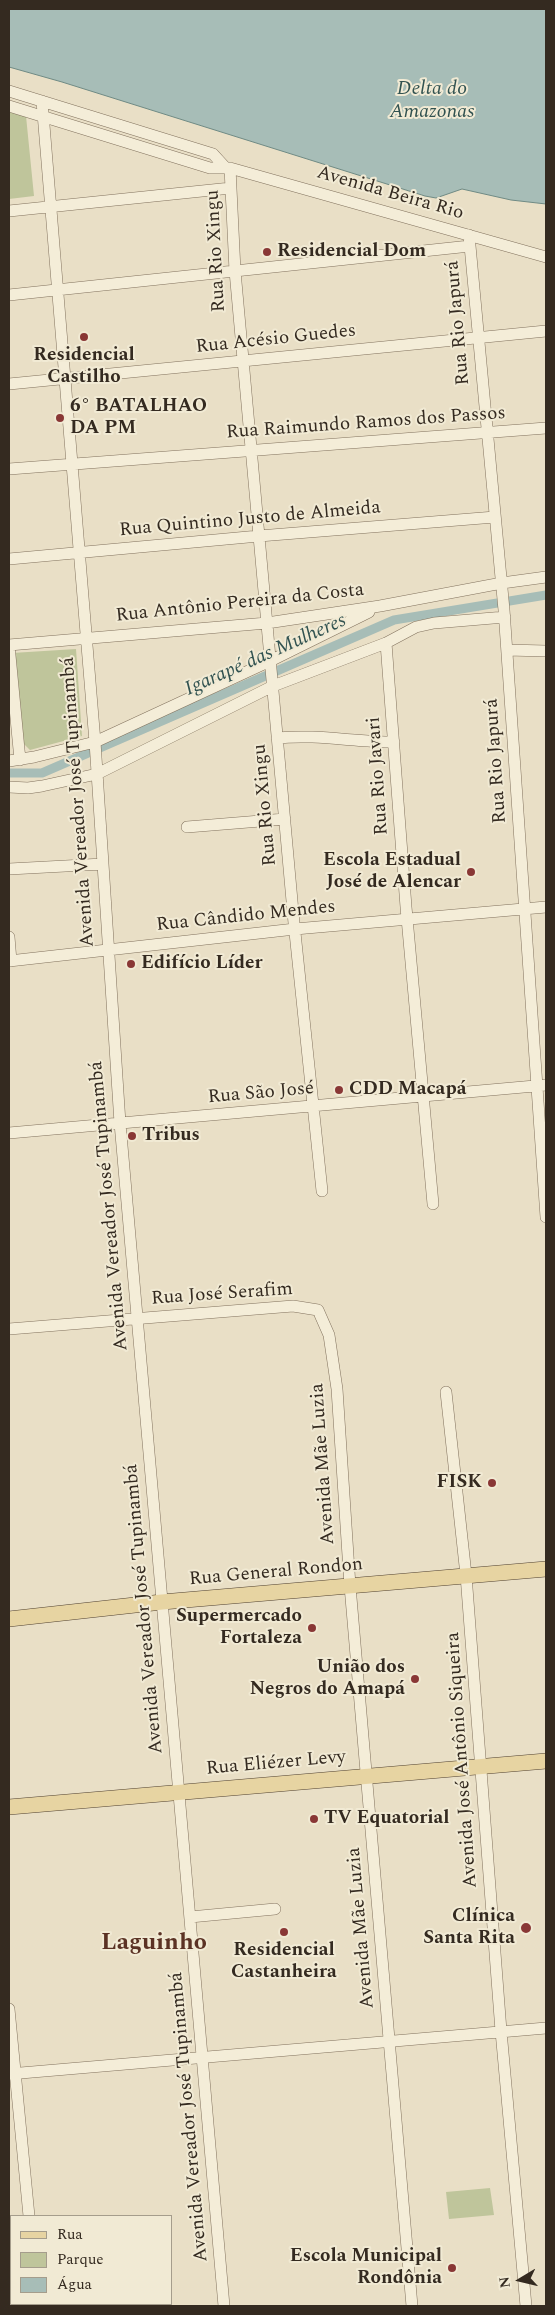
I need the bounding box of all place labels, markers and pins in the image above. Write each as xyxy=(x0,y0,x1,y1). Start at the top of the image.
place label: Residencial Dom xyxy=(277,241,426,263)
marker: Residencial Dom xyxy=(261,246,273,258)
marker: Residencial Castilho xyxy=(78,331,90,343)
place label: Residencial Castilho xyxy=(33,345,135,389)
place label: 6° BATALHAO DA PM xyxy=(70,396,207,440)
marker: 6° BATALHAO DA PM xyxy=(54,412,66,424)
place label: Escola Estadual José de Alencar xyxy=(323,850,461,894)
marker: Escola Estadual José de Alencar xyxy=(465,866,477,878)
place label: Edifício Líder xyxy=(141,953,263,975)
marker: Edifício Líder xyxy=(125,958,137,970)
place label: CDD Macapá xyxy=(349,1079,466,1101)
marker: CDD Macapá xyxy=(333,1084,345,1096)
place label: Tribus xyxy=(142,1125,200,1147)
marker: Tribus xyxy=(126,1130,138,1142)
place label: FISK xyxy=(437,1472,482,1494)
marker: FISK xyxy=(486,1477,498,1489)
place label: Supermercado Fortaleza xyxy=(176,1606,302,1650)
marker: Supermercado Fortaleza xyxy=(306,1622,318,1634)
place label: União dos Negros do Amapá xyxy=(250,1657,405,1701)
marker: União dos Negros do Amapá xyxy=(409,1673,421,1685)
place label: TV Equatorial xyxy=(324,1808,449,1830)
marker: TV Equatorial xyxy=(308,1813,320,1825)
place label: Clínica Santa Rita xyxy=(423,1906,515,1950)
marker: Clínica Santa Rita xyxy=(519,1921,533,1935)
marker: Residencial Castanheira xyxy=(278,1926,290,1938)
place label: Residencial Castanheira xyxy=(231,1940,337,1984)
place label: Escola Municipal Rondônia xyxy=(290,2246,442,2290)
marker: Escola Municipal Rondônia xyxy=(446,2262,458,2274)

